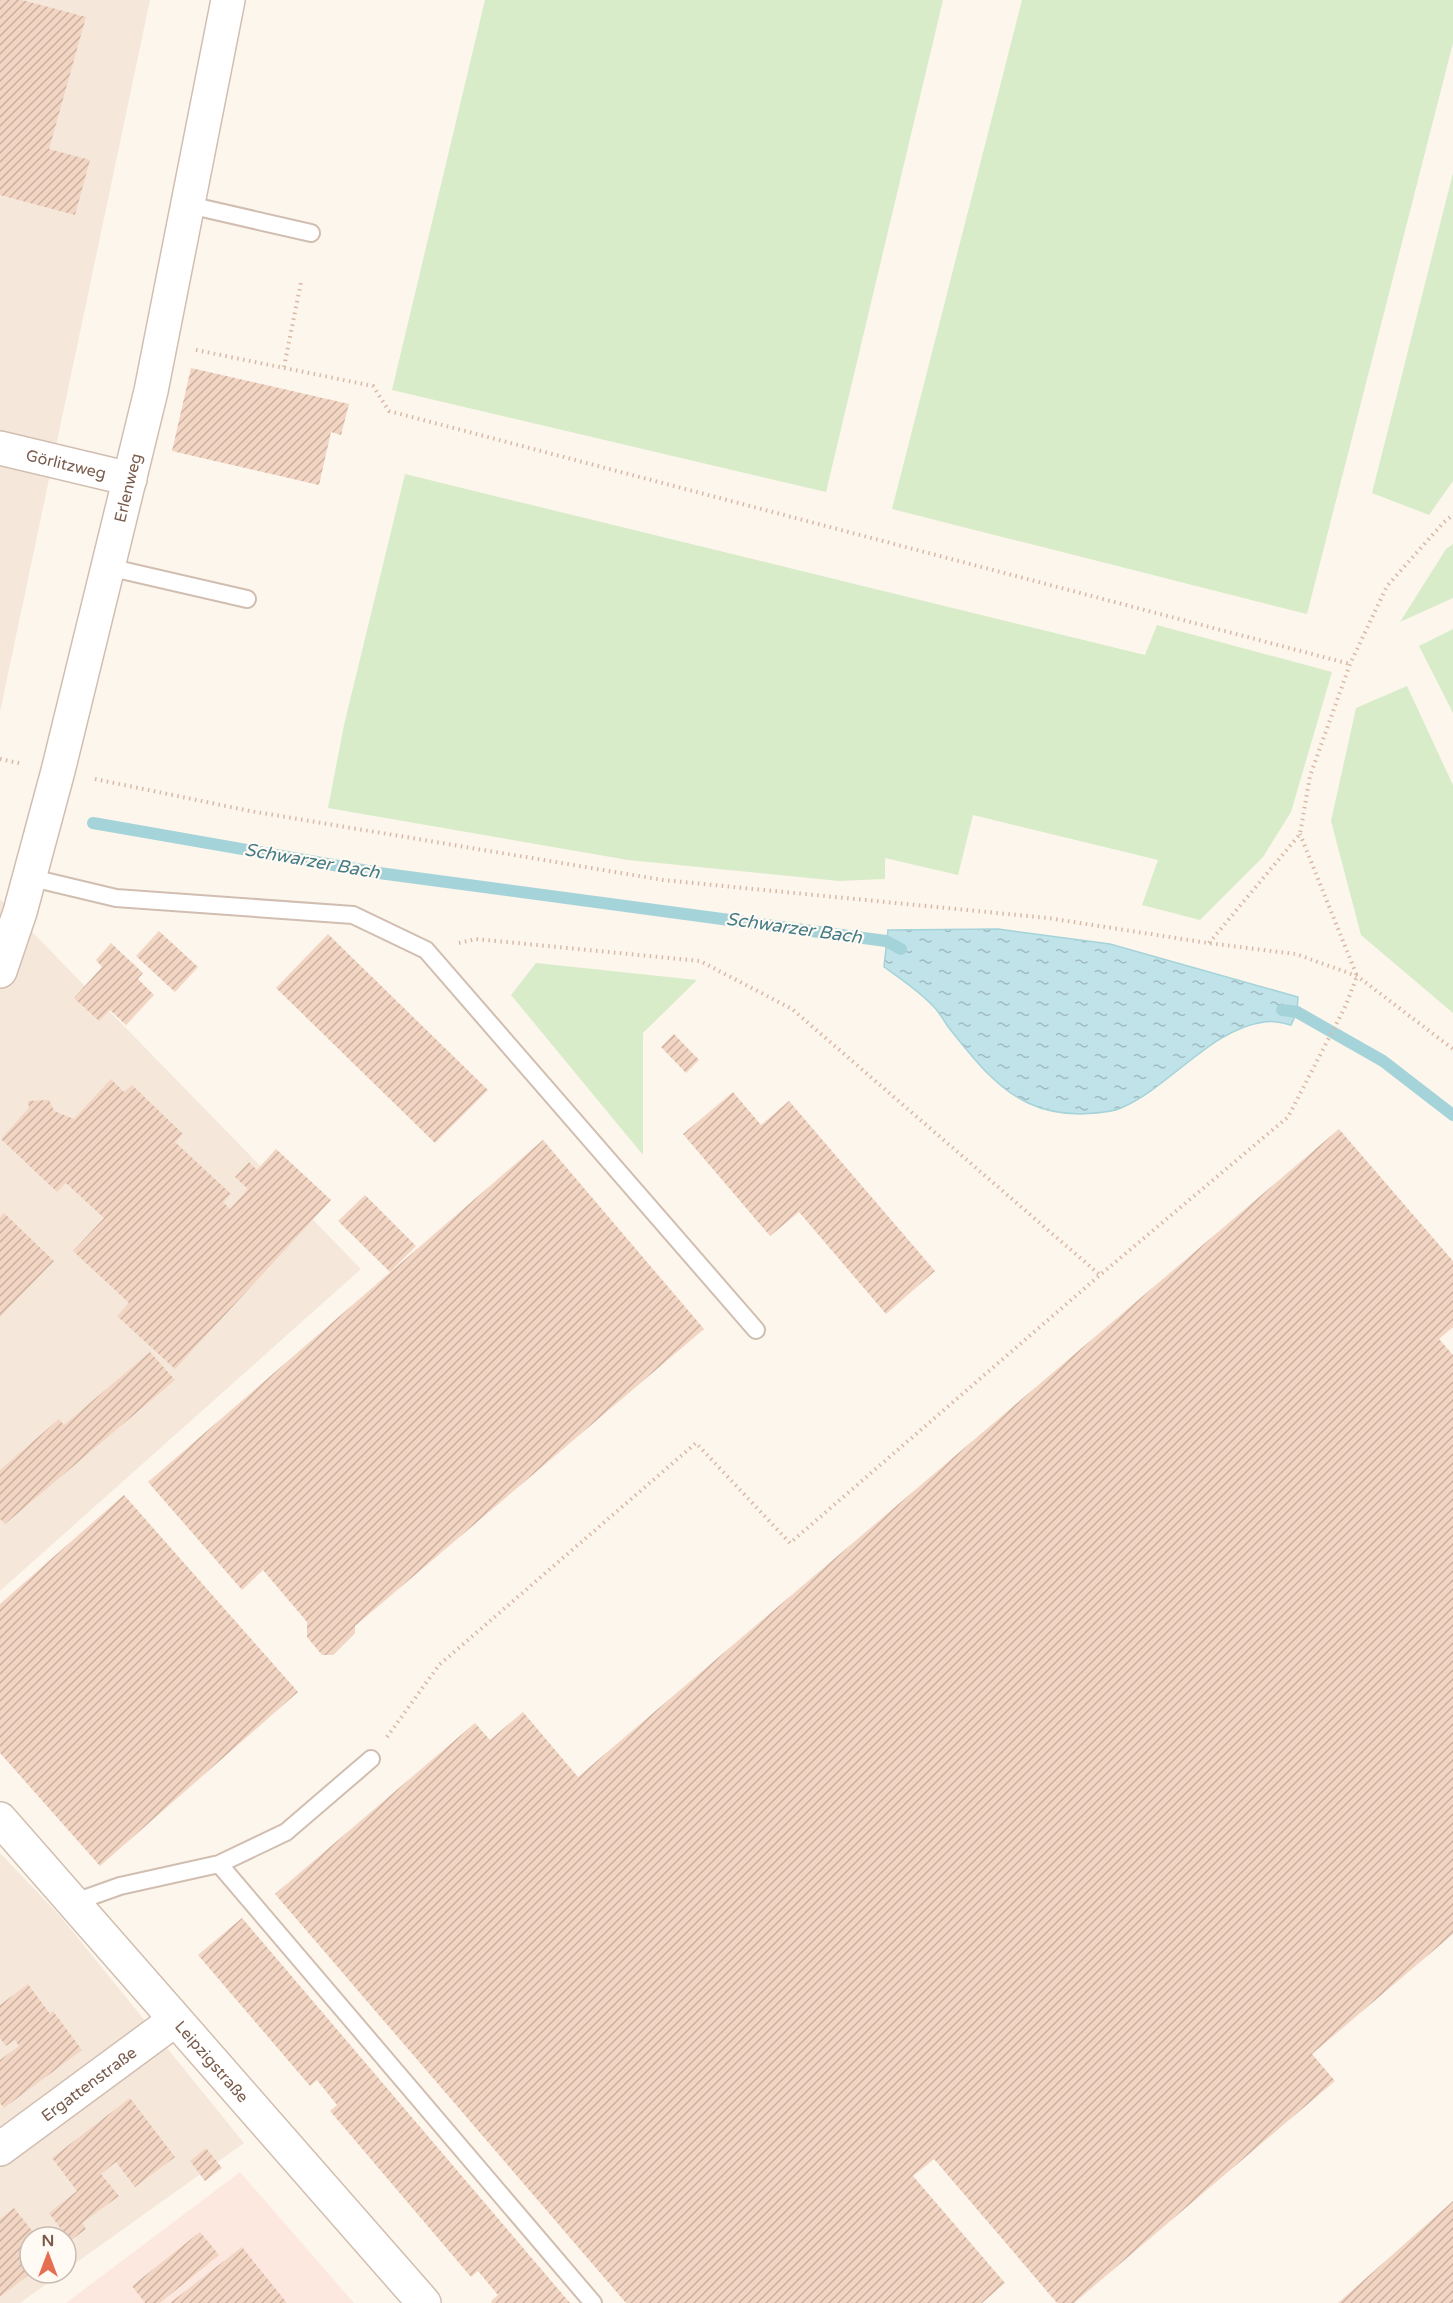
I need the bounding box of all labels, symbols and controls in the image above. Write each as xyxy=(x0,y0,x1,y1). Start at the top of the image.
street label: Görlitzweg xyxy=(24,446,108,484)
street label: Erlenweg xyxy=(110,451,146,525)
water label: Schwarzer Bach xyxy=(243,838,382,884)
water label: Schwarzer Bach xyxy=(725,908,864,949)
street label: Leipzigstraße xyxy=(170,2017,253,2107)
street label: Ergattenstraße xyxy=(37,2043,141,2126)
north arrow xyxy=(18,2225,78,2285)
text: N xyxy=(42,2231,54,2251)

